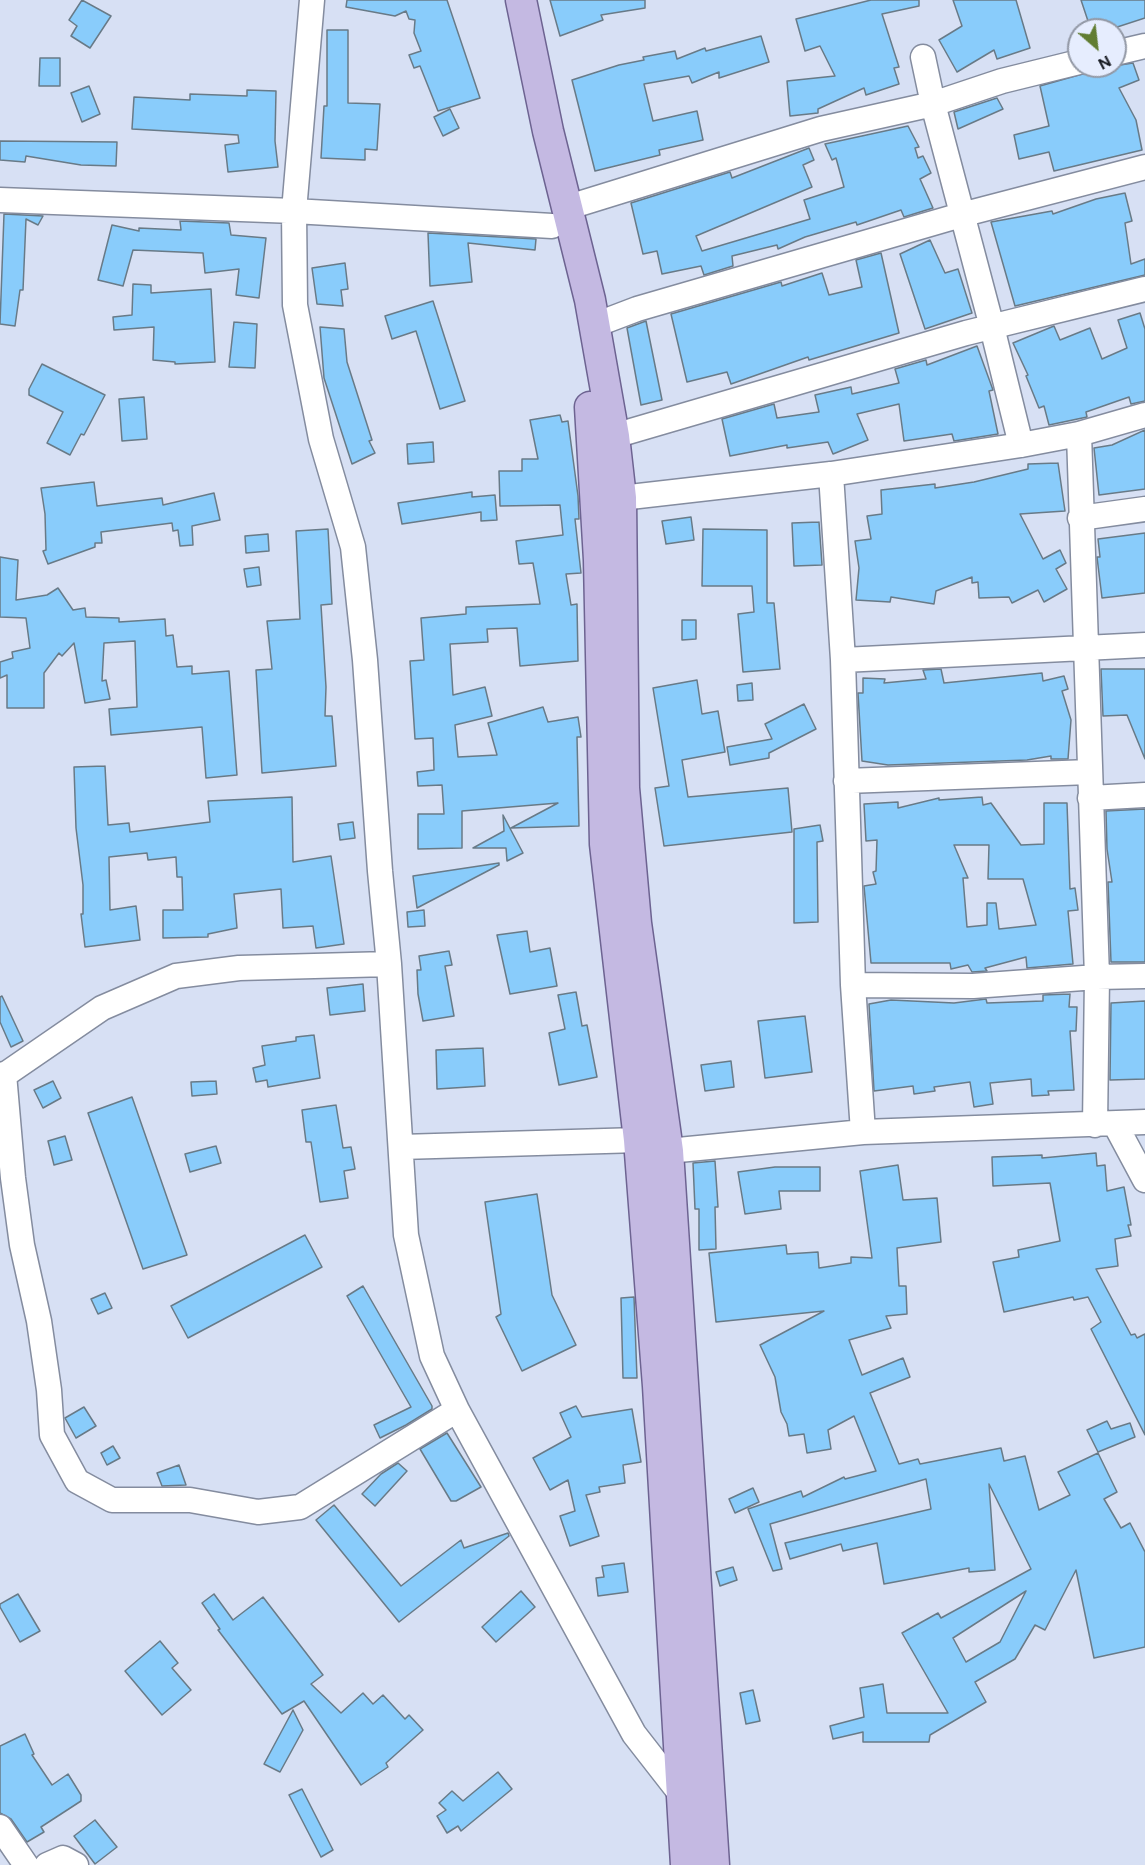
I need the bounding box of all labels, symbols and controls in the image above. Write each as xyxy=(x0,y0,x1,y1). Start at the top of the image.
north arrow xyxy=(1067,18,1127,78)
text: N xyxy=(1095,51,1115,75)

